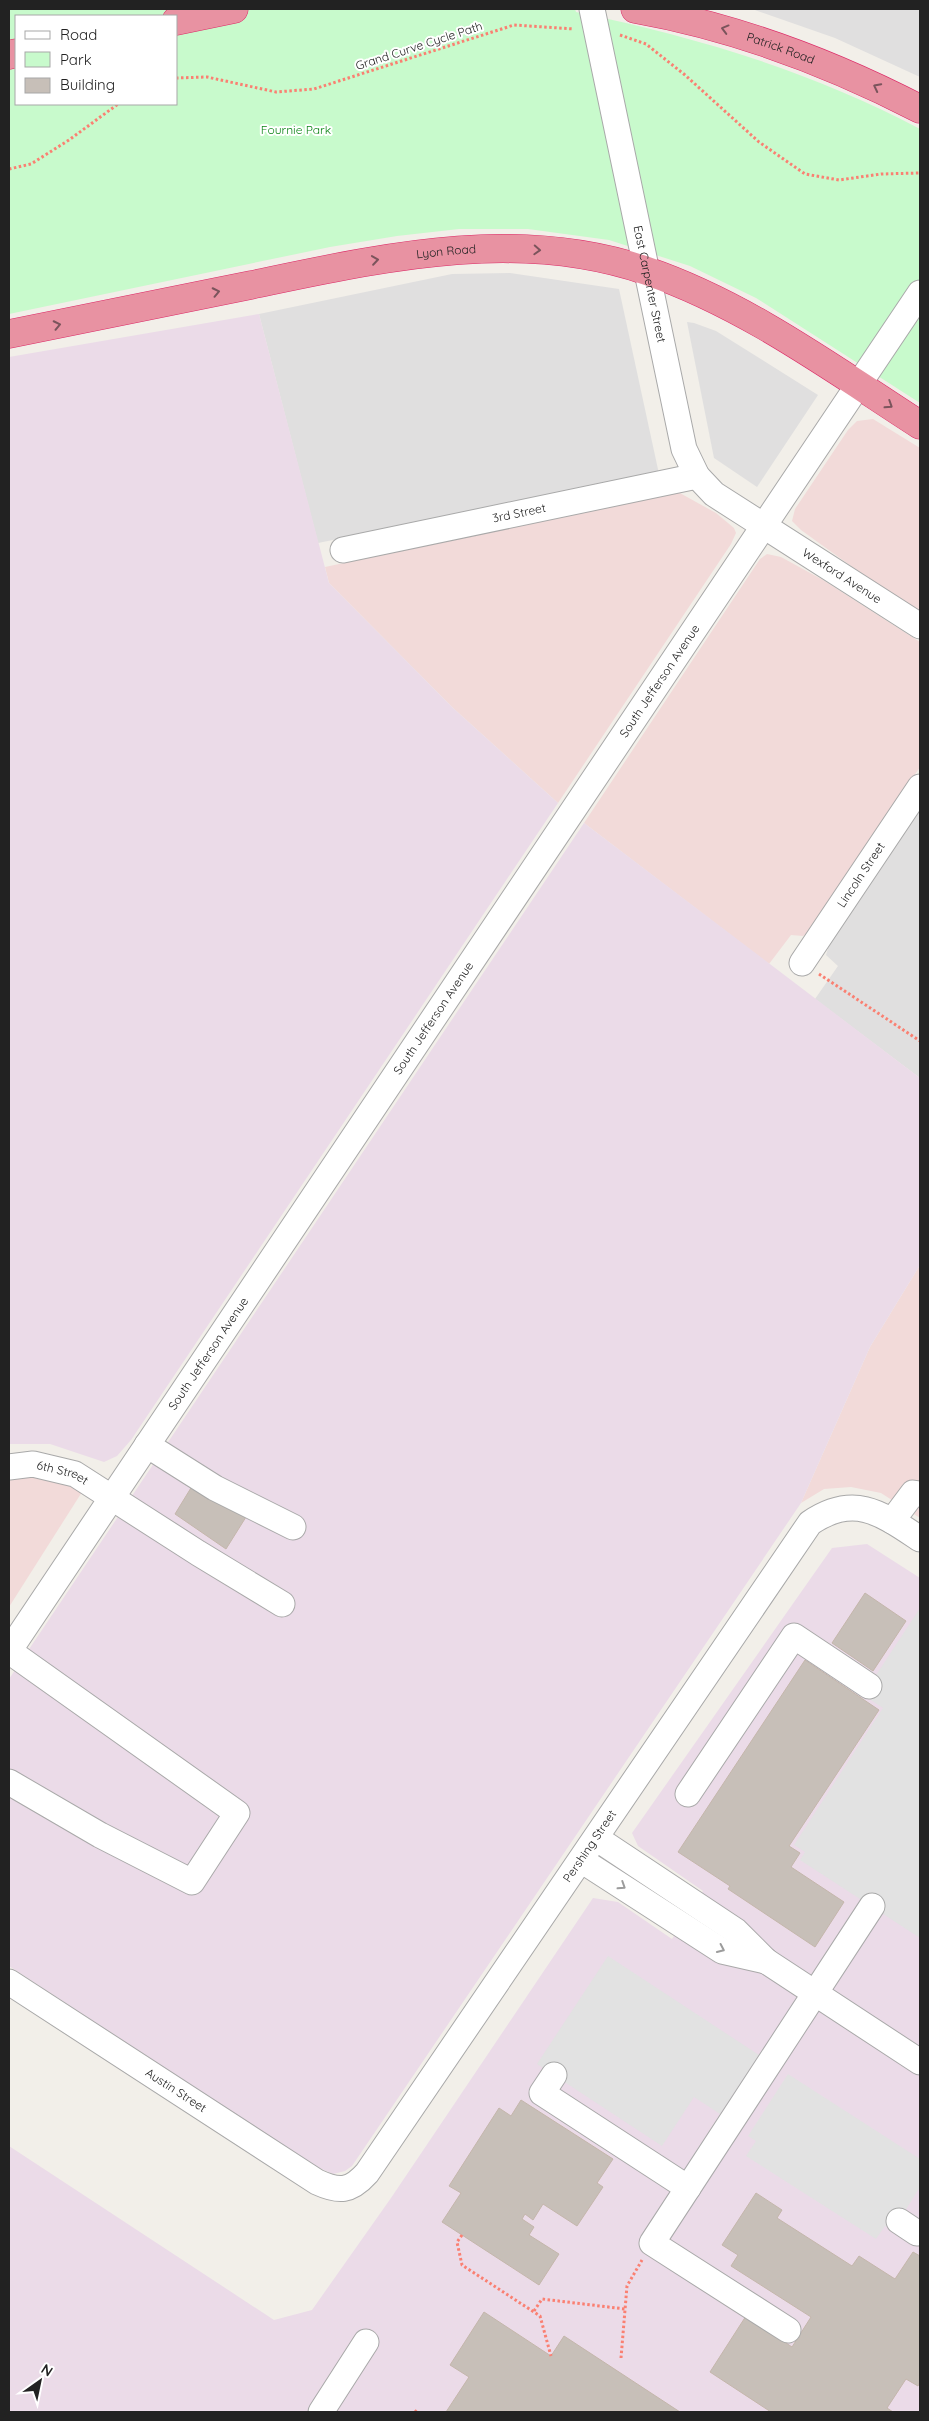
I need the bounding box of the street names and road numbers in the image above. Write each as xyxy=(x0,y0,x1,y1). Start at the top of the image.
street label: Grand Curve Cycle Path xyxy=(353,18,484,73)
street label: Patrick Road xyxy=(745,29,817,67)
street label: East Carpenter Street xyxy=(630,224,670,344)
street label: Lyon Road xyxy=(415,241,476,261)
street label: 3rd Street xyxy=(491,500,547,526)
street label: Wexford Avenue xyxy=(800,545,885,606)
street label: South Jefferson Avenue xyxy=(616,621,703,740)
street label: Lincoln Street xyxy=(833,839,888,910)
street label: South Jefferson Avenue xyxy=(390,958,476,1077)
street label: South Jefferson Avenue xyxy=(165,1294,251,1413)
street label: 6th Street xyxy=(35,1457,91,1488)
street label: Pershing Street xyxy=(559,1807,619,1885)
street label: Austin Street xyxy=(143,2065,210,2115)

